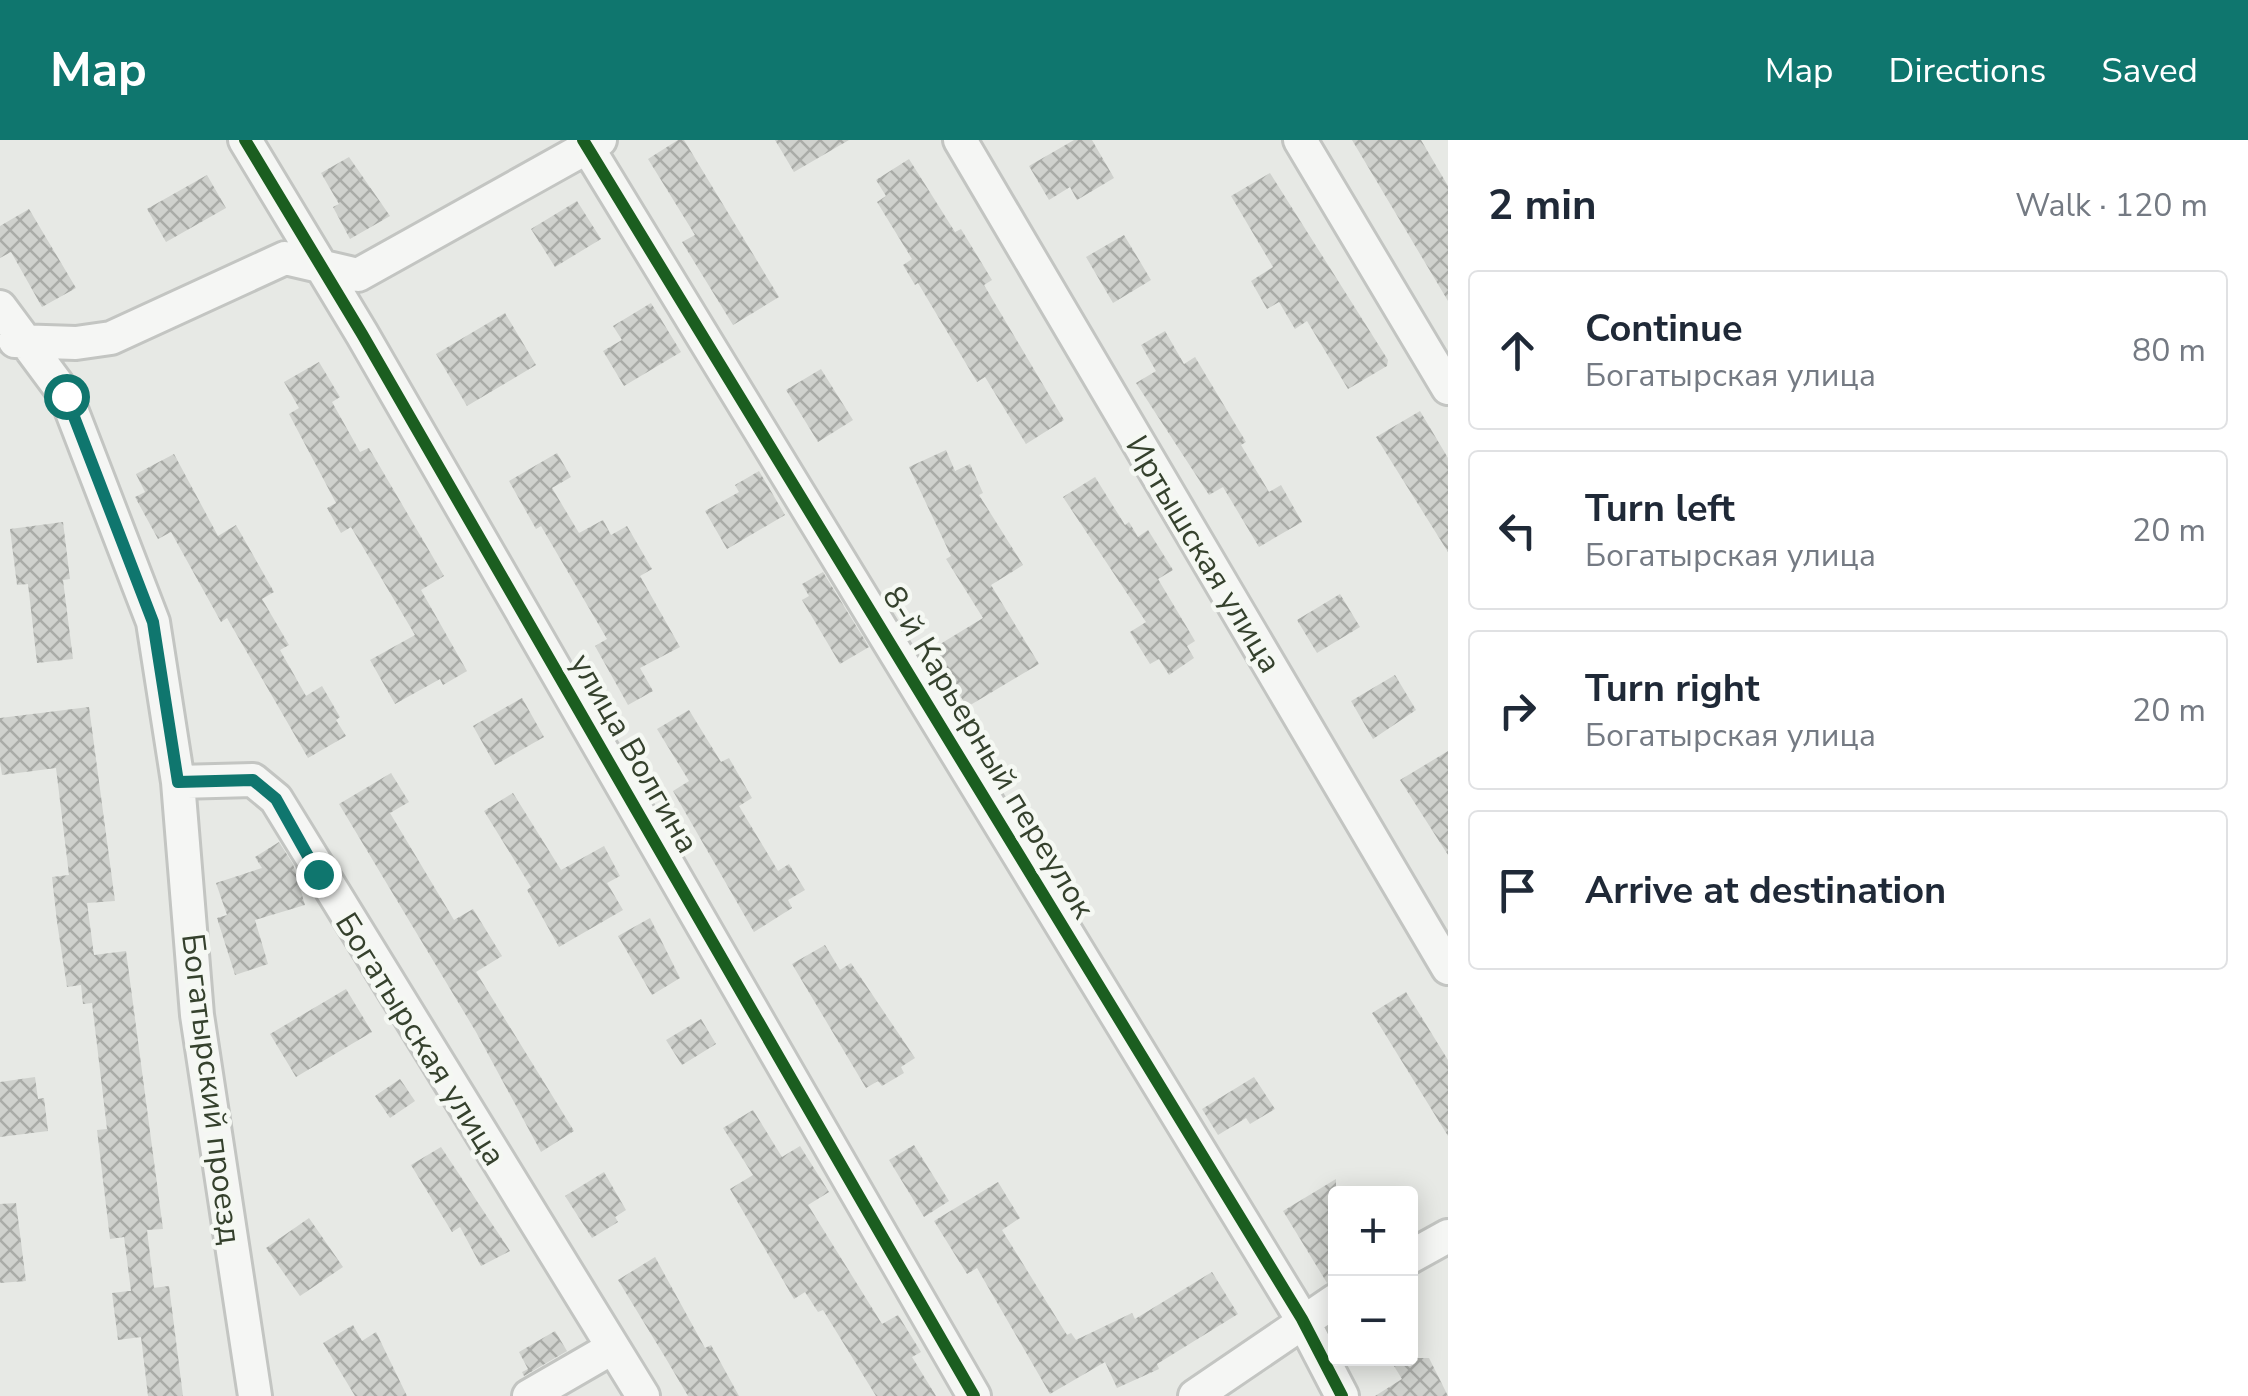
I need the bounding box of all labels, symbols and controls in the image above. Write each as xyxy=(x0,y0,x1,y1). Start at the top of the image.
text: Map xyxy=(50,37,147,103)
text: Map xyxy=(1765,47,1834,94)
text: Directions xyxy=(1889,47,2046,94)
text: Saved xyxy=(2101,47,2198,94)
text: 2 min xyxy=(1488,177,1597,234)
text: Walk · 120 m xyxy=(2015,184,2208,227)
text: Continue xyxy=(1585,303,1743,354)
icon: ahead xyxy=(1490,323,1545,378)
text: 80 m xyxy=(2132,329,2206,372)
text: Богатырская улица xyxy=(1585,354,1876,397)
route start xyxy=(44,374,90,420)
street label: Иртышская улица xyxy=(1116,428,1291,681)
text: Turn left xyxy=(1585,483,1735,534)
icon: left xyxy=(1490,503,1545,558)
text: 20 m xyxy=(2132,509,2206,552)
text: Богатырская улица xyxy=(1585,534,1876,577)
street label: 8-й Карьерный переулок xyxy=(872,578,1105,926)
street label: улица Волгина xyxy=(560,646,709,861)
text: Turn right xyxy=(1585,663,1760,714)
icon: right xyxy=(1490,683,1545,738)
text: 20 m xyxy=(2132,689,2206,732)
text: Богатырская улица xyxy=(1585,714,1876,757)
route end xyxy=(296,852,342,898)
icon: arrive xyxy=(1490,863,1545,918)
text: Arrive at destination xyxy=(1585,865,1946,916)
street label: Богатырская улица xyxy=(325,905,516,1174)
street label: Богатырский проезд xyxy=(171,931,252,1247)
map controls xyxy=(1328,1186,1418,1366)
button: + xyxy=(1328,1186,1418,1276)
button: − xyxy=(1328,1276,1418,1366)

